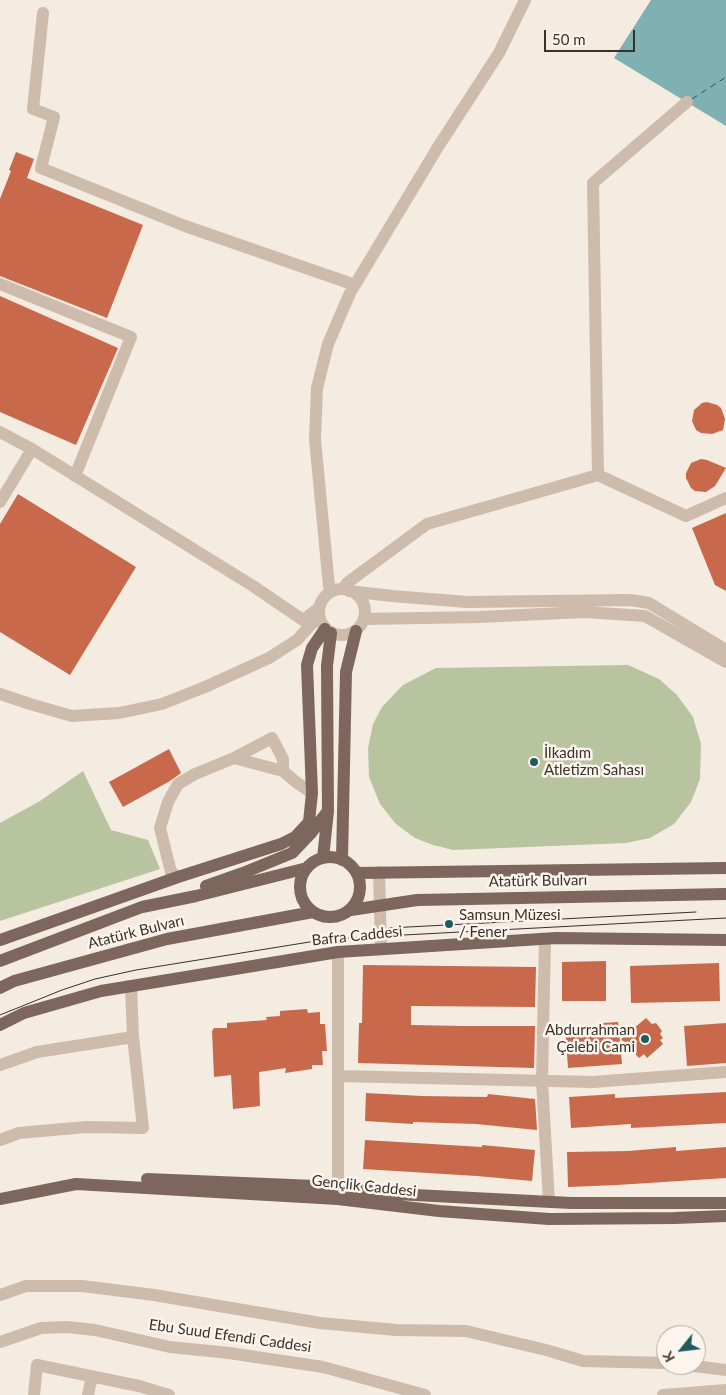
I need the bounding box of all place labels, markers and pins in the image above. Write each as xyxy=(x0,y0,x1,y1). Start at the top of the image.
place label: İlkadım Atletizm Sahası xyxy=(544,744,644,779)
marker: İlkadım Atletizm Sahası xyxy=(528,756,540,768)
place label: Samsun Müzesi / Fener xyxy=(459,906,561,941)
marker: Samsun Müzesi / Fener xyxy=(443,918,455,930)
place label: Abdurrahman Çelebi Cami xyxy=(545,1021,635,1056)
marker: Abdurrahman Çelebi Cami xyxy=(639,1033,651,1045)

